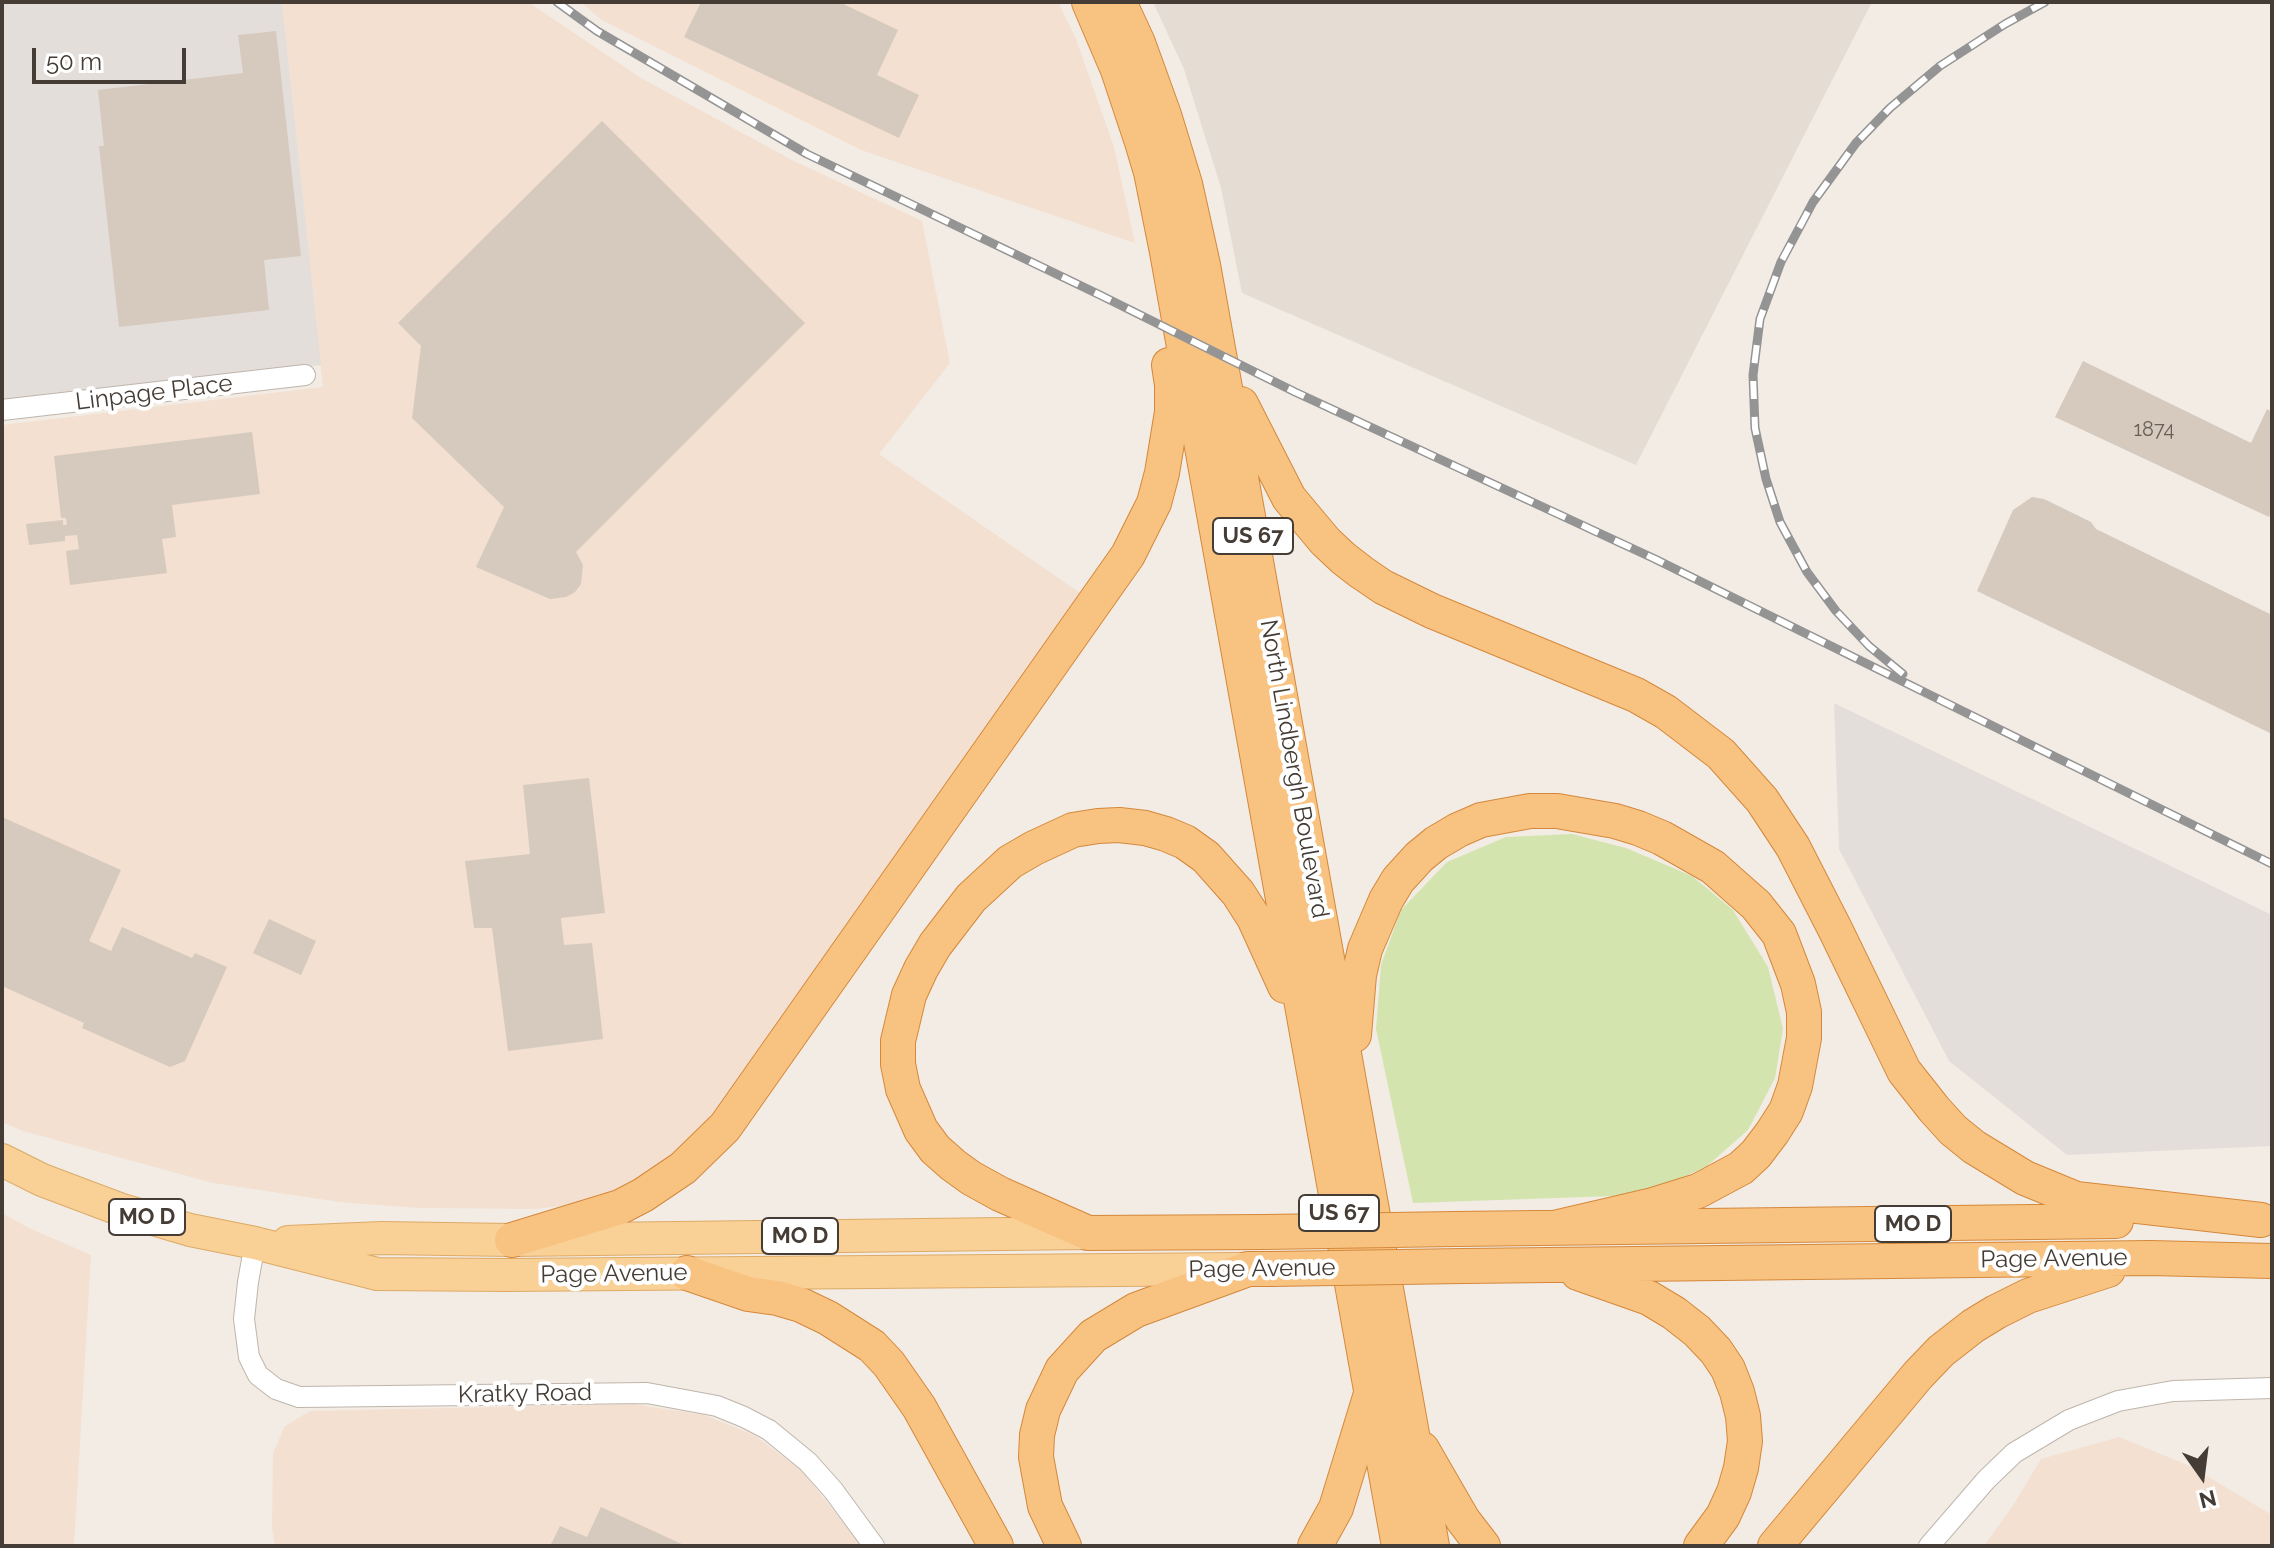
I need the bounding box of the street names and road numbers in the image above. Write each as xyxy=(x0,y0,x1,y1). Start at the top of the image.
street label: Linpage Place xyxy=(74,369,234,417)
road number: US 67 xyxy=(1213,518,1293,554)
street label: North Lindbergh Boulevard xyxy=(1254,617,1334,921)
road number: US 67 xyxy=(1299,1195,1379,1231)
road number: MO D xyxy=(109,1199,185,1235)
road number: MO D xyxy=(1875,1206,1951,1242)
road number: MO D xyxy=(762,1218,838,1254)
street label: Page Avenue xyxy=(1980,1243,2128,1275)
street label: Page Avenue xyxy=(1188,1253,1336,1285)
street label: Page Avenue xyxy=(540,1258,688,1290)
street label: Kratky Road xyxy=(458,1378,592,1410)

